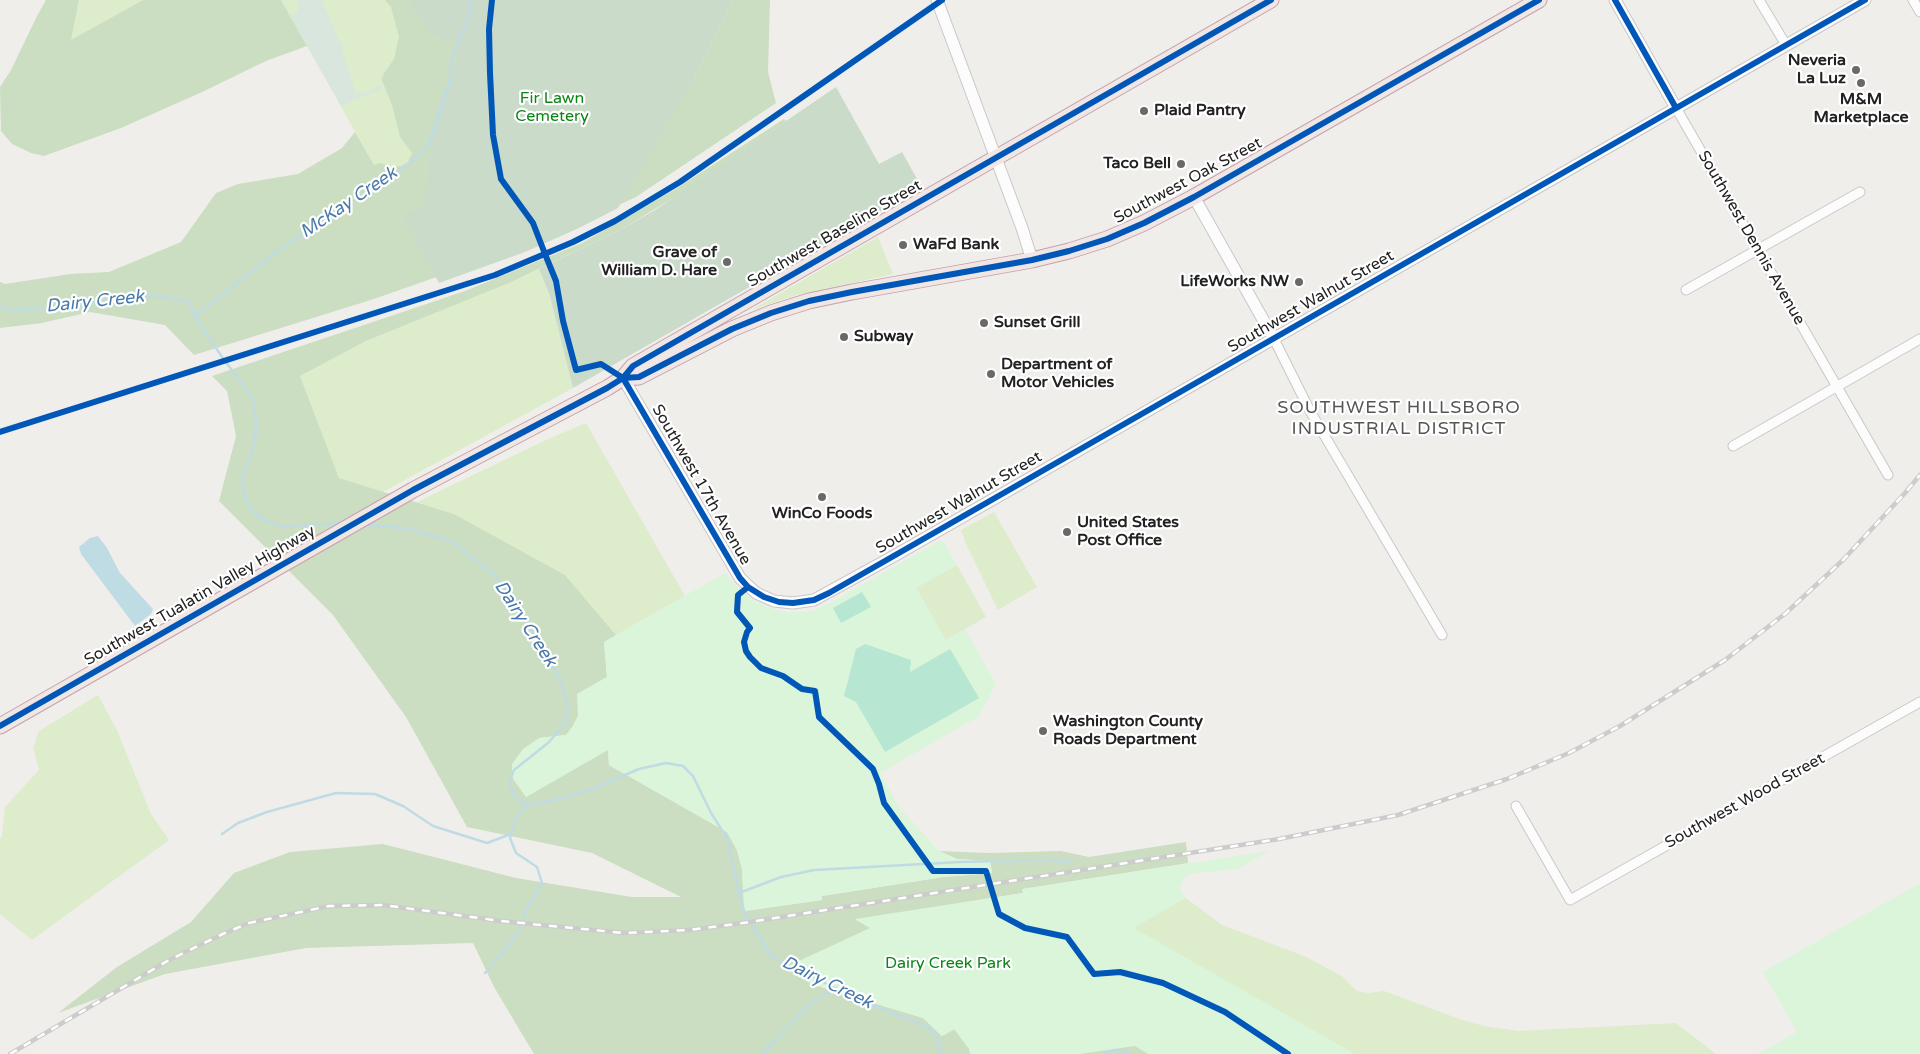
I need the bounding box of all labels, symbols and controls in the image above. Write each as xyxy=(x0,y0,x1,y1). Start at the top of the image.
place label: Neveria La Luz xyxy=(1788,51,1846,89)
marker: Neveria La Luz xyxy=(1850,64,1862,76)
marker: M&M Marketplace xyxy=(1855,77,1867,89)
park label: Fir Lawn Cemetery xyxy=(515,89,589,127)
place label: M&M Marketplace xyxy=(1814,90,1908,128)
place label: Plaid Pantry xyxy=(1154,101,1246,121)
marker: Plaid Pantry xyxy=(1138,105,1150,117)
street label: Southwest Oak Street xyxy=(1111,134,1265,228)
street label: Southwest Dennis Avenue xyxy=(1693,148,1809,328)
place label: Taco Bell xyxy=(1103,154,1171,174)
marker: Taco Bell xyxy=(1175,158,1187,170)
water label: McKay Creek xyxy=(296,163,402,243)
street label: Southwest Baseline Street xyxy=(744,176,926,292)
place label: WaFd Bank xyxy=(913,235,999,255)
marker: WaFd Bank xyxy=(897,239,909,251)
place label: Grave of William D. Hare xyxy=(601,243,717,281)
street label: Southwest Walnut Street xyxy=(1225,247,1397,357)
marker: Grave of William D. Hare xyxy=(721,256,733,268)
place label: LifeWorks NW xyxy=(1180,272,1289,292)
marker: LifeWorks NW xyxy=(1293,276,1305,288)
water label: Dairy Creek xyxy=(45,286,145,318)
place label: Sunset Grill xyxy=(994,313,1080,333)
marker: Sunset Grill xyxy=(978,317,990,329)
place label: Subway xyxy=(854,327,913,347)
marker: Subway xyxy=(838,331,850,343)
place label: Department of Motor Vehicles xyxy=(1001,355,1114,393)
marker: Department of Motor Vehicles xyxy=(985,368,997,380)
district label: SOUTHWEST HILLSBORO INDUSTRIAL DISTRICT xyxy=(1275,397,1523,439)
street label: Southwest 17th Avenue xyxy=(647,401,755,569)
street label: Southwest Walnut Street xyxy=(873,448,1045,558)
marker: WinCo Foods xyxy=(816,491,828,503)
place label: WinCo Foods xyxy=(772,504,872,524)
place label: United States Post Office xyxy=(1077,513,1179,551)
street label: Southwest Tualatin Valley Highway xyxy=(81,522,319,670)
marker: United States Post Office xyxy=(1061,526,1073,538)
water label: Dairy Creek xyxy=(489,577,561,671)
place label: Washington County Roads Department xyxy=(1053,712,1203,750)
marker: Washington County Roads Department xyxy=(1037,725,1049,737)
street label: Southwest Wood Street xyxy=(1662,749,1828,853)
water label: Dairy Creek xyxy=(778,952,876,1014)
park label: Dairy Creek Park xyxy=(885,954,1011,974)

